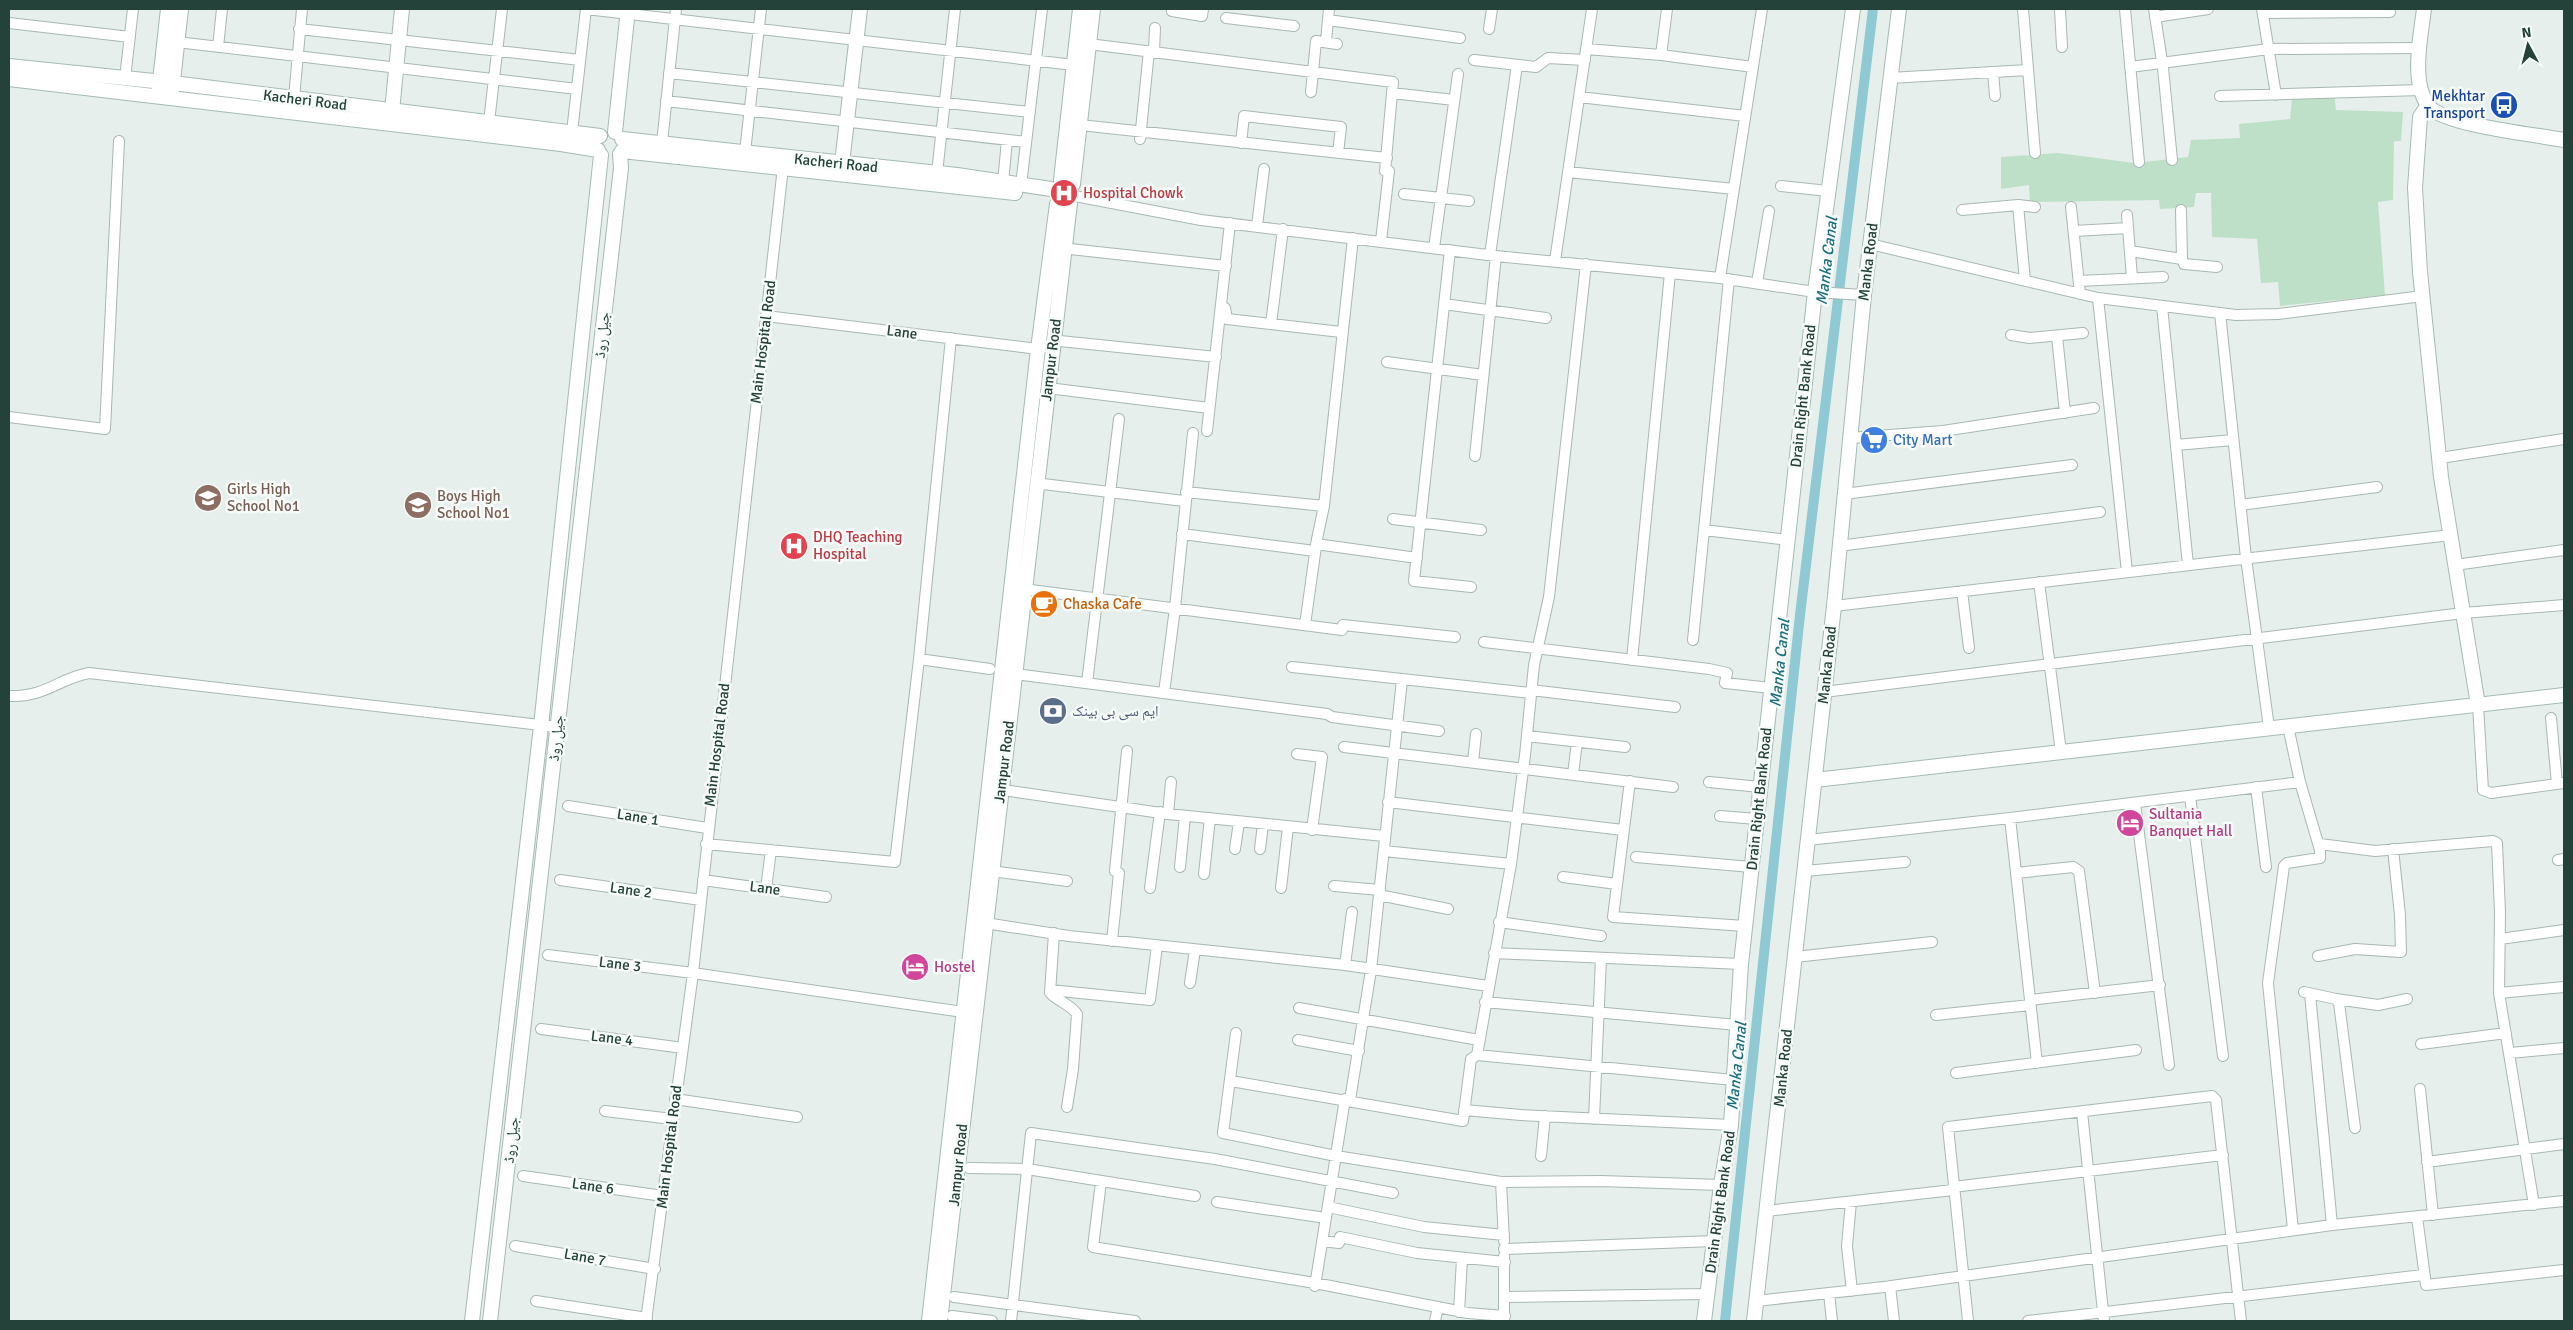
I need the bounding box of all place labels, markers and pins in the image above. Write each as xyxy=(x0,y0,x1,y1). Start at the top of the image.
place label: Mekhtar Transport xyxy=(2424,87,2485,122)
bus stop icon: Mekhtar Transport xyxy=(2489,90,2519,120)
hospital icon: Hospital Chowk xyxy=(1049,178,1079,208)
place label: Hospital Chowk xyxy=(1083,184,1184,202)
supermarket icon: City Mart xyxy=(1859,425,1889,455)
place label: City Mart xyxy=(1893,431,1952,449)
place label: Girls High School No1 xyxy=(227,480,300,515)
school or university icon: Girls High School No1 xyxy=(193,483,223,513)
place label: Boys High School No1 xyxy=(437,487,510,522)
school or university icon: Boys High School No1 xyxy=(403,490,433,520)
place label: DHQ Teaching Hospital xyxy=(813,528,903,563)
hospital icon: DHQ Teaching Hospital xyxy=(779,531,809,561)
cafe icon: Chaska Cafe xyxy=(1029,589,1059,619)
place label: Chaska Cafe xyxy=(1063,595,1142,613)
bank icon: ایم سی بی بینک xyxy=(1038,696,1068,726)
place label: ایم سی بی بینک xyxy=(1072,702,1159,721)
place label: Sultania Banquet Hall xyxy=(2149,805,2232,840)
hotel icon: Sultania Banquet Hall xyxy=(2115,808,2145,838)
hotel icon: Hostel xyxy=(900,952,930,982)
place label: Hostel xyxy=(934,958,976,976)

